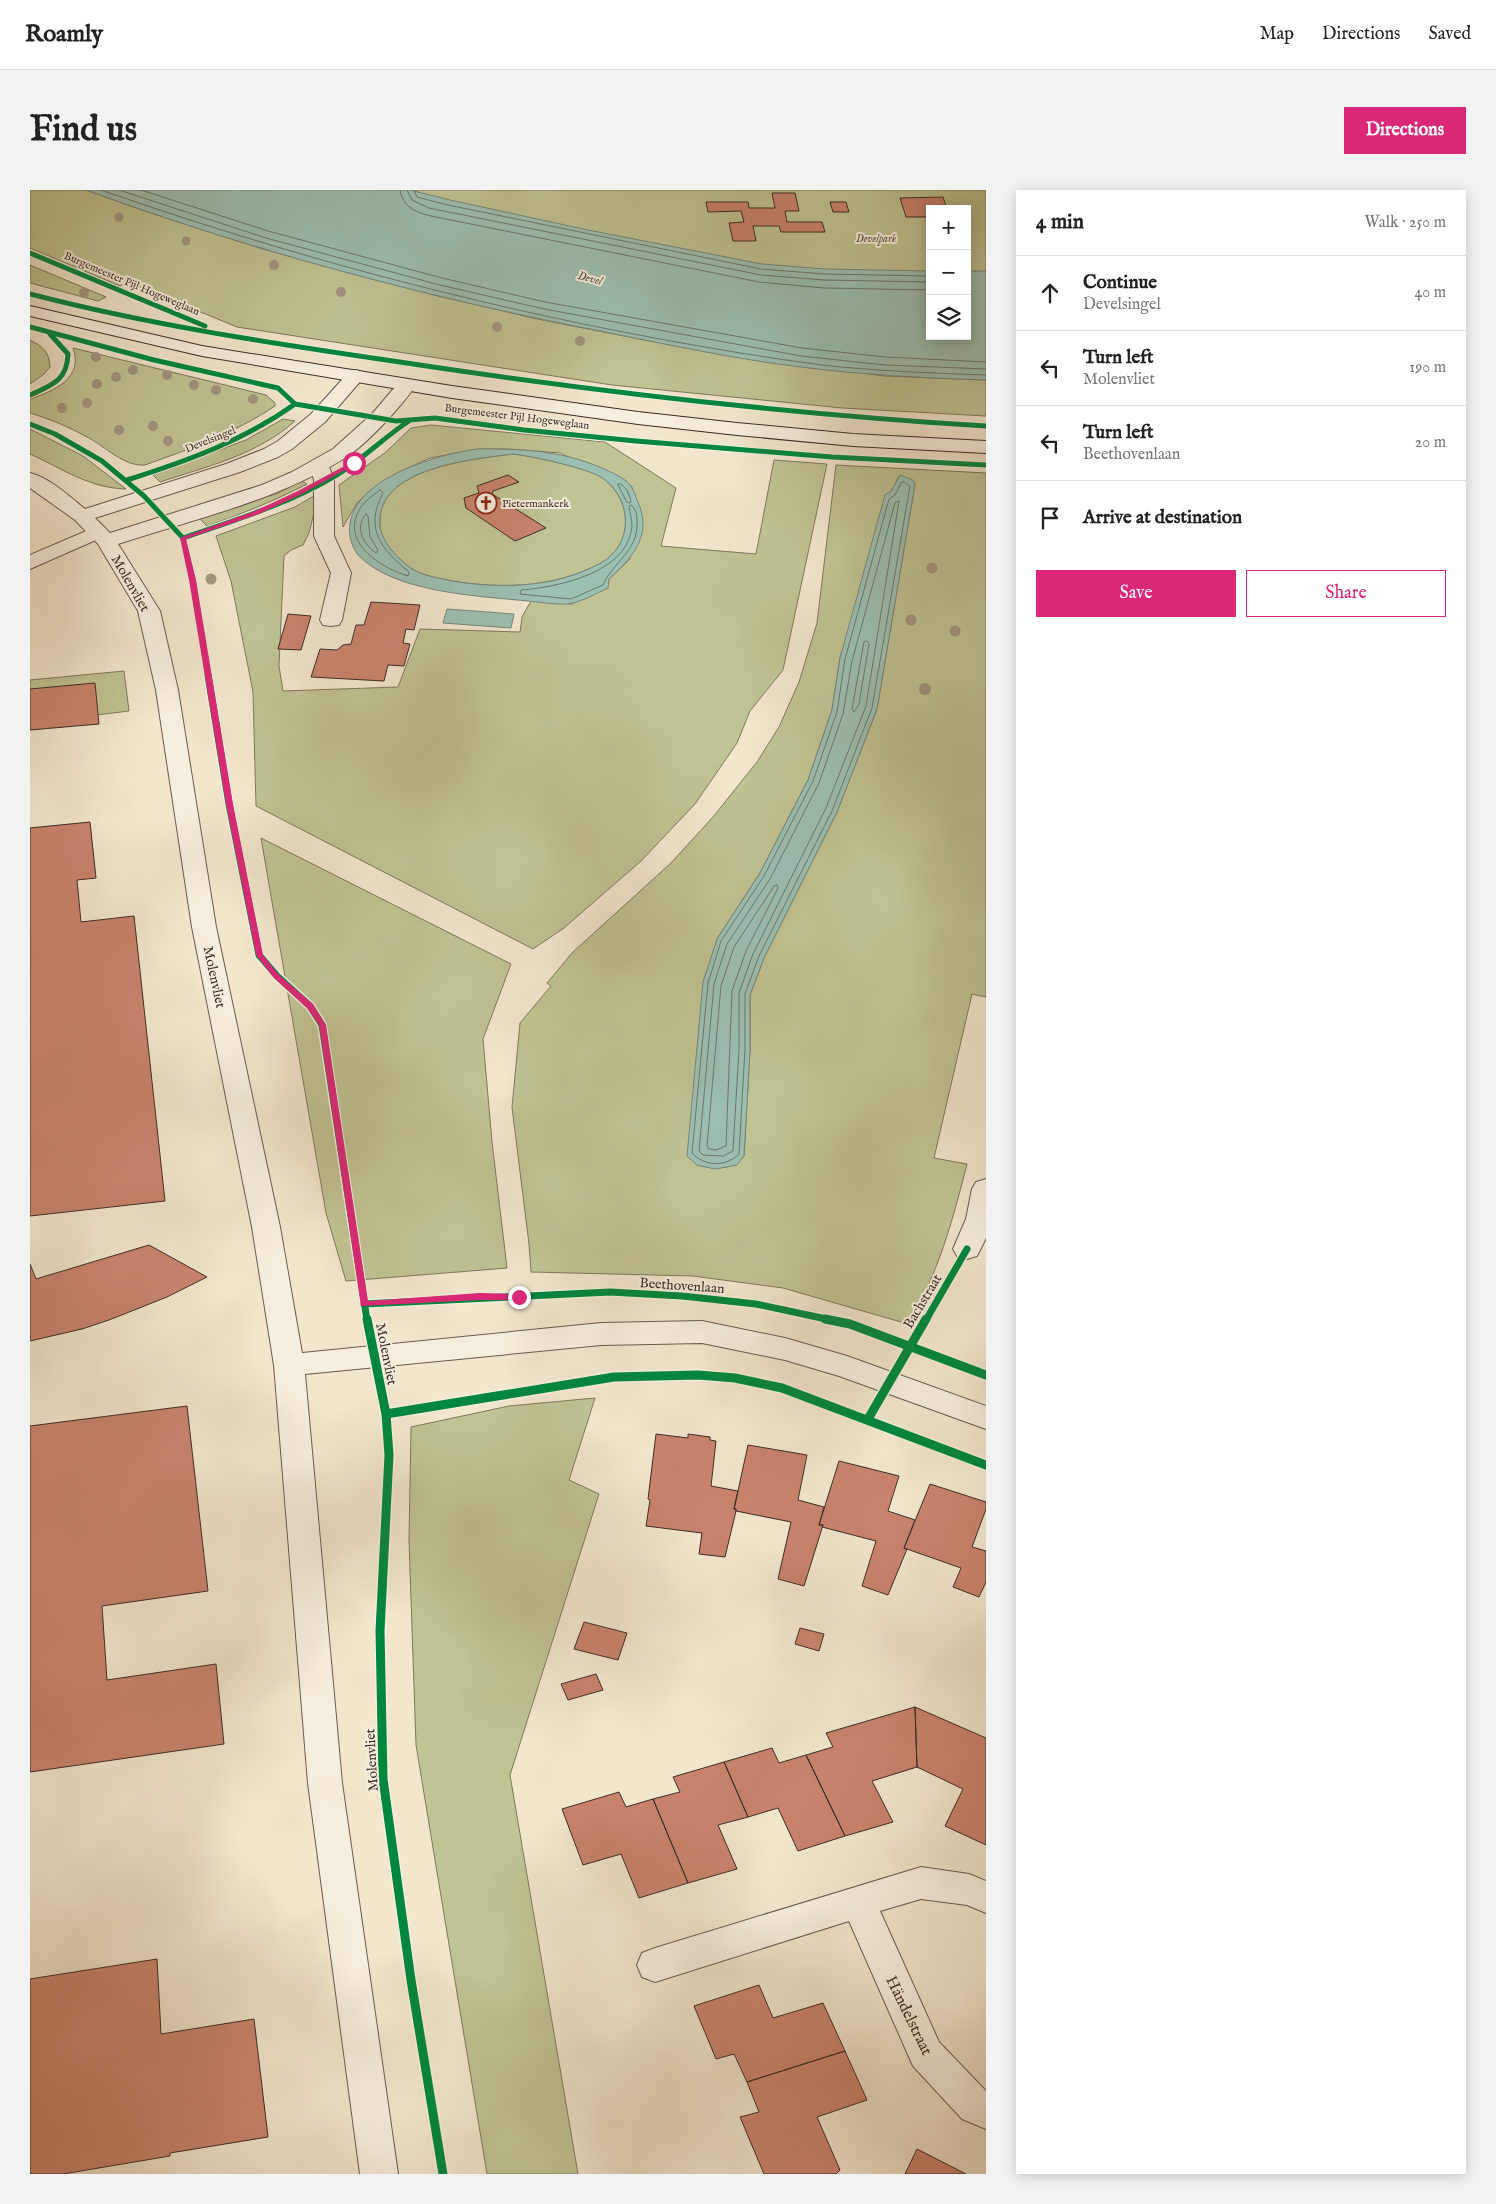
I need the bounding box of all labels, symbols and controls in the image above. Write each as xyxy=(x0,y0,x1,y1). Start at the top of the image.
text: Roamly xyxy=(25,19,103,50)
text: Map xyxy=(1260,23,1294,46)
text: Directions xyxy=(1322,23,1400,46)
text: Saved xyxy=(1428,23,1471,46)
button: Directions xyxy=(1344,107,1466,154)
text: Find us xyxy=(30,108,137,153)
map controls xyxy=(926,205,971,340)
button: + xyxy=(926,205,971,250)
text: 4 min xyxy=(1036,209,1084,236)
text: Walk · 250 m xyxy=(1364,213,1446,233)
park label: Develpark xyxy=(856,232,897,246)
street label: Burgemeester Pijl Hogeweglaan xyxy=(62,249,202,319)
button: − xyxy=(926,250,971,295)
water label: Devel xyxy=(576,268,605,289)
text: Continue xyxy=(1083,271,1157,295)
icon: ahead xyxy=(1036,279,1064,307)
text: 40 m xyxy=(1414,283,1446,303)
button: layers xyxy=(926,295,971,340)
text: Develsingel xyxy=(1083,295,1161,315)
text: Turn left xyxy=(1083,346,1154,370)
icon: left xyxy=(1036,354,1064,382)
text: 190 m xyxy=(1409,358,1446,378)
text: Molenvliet xyxy=(1083,370,1155,390)
street label: Burgemeester Pijl Hogeweglaan xyxy=(444,401,590,433)
text: Turn left xyxy=(1083,421,1154,445)
street label: Develsingel xyxy=(183,423,238,456)
icon: left xyxy=(1036,429,1064,457)
text: 20 m xyxy=(1415,433,1446,453)
text: Beethovenlaan xyxy=(1083,445,1180,465)
route start xyxy=(343,452,366,475)
church icon: Pietermankerk xyxy=(474,491,498,515)
place label: Pietermankerk xyxy=(502,497,569,511)
icon: arrive xyxy=(1036,504,1064,532)
text: Arrive at destination xyxy=(1083,506,1242,530)
street label: Molenvliet xyxy=(107,552,154,615)
button: Save xyxy=(1036,570,1236,617)
button: Share xyxy=(1246,570,1446,617)
street label: Molenvliet xyxy=(199,945,229,1010)
street label: Bachstraat xyxy=(900,1271,946,1332)
street label: Beethovenlaan xyxy=(639,1274,726,1298)
route end xyxy=(508,1286,531,1309)
street label: Molenvliet xyxy=(371,1322,401,1387)
street label: Molenvliet xyxy=(361,1728,383,1792)
street label: Händelstraat xyxy=(880,1973,936,2059)

